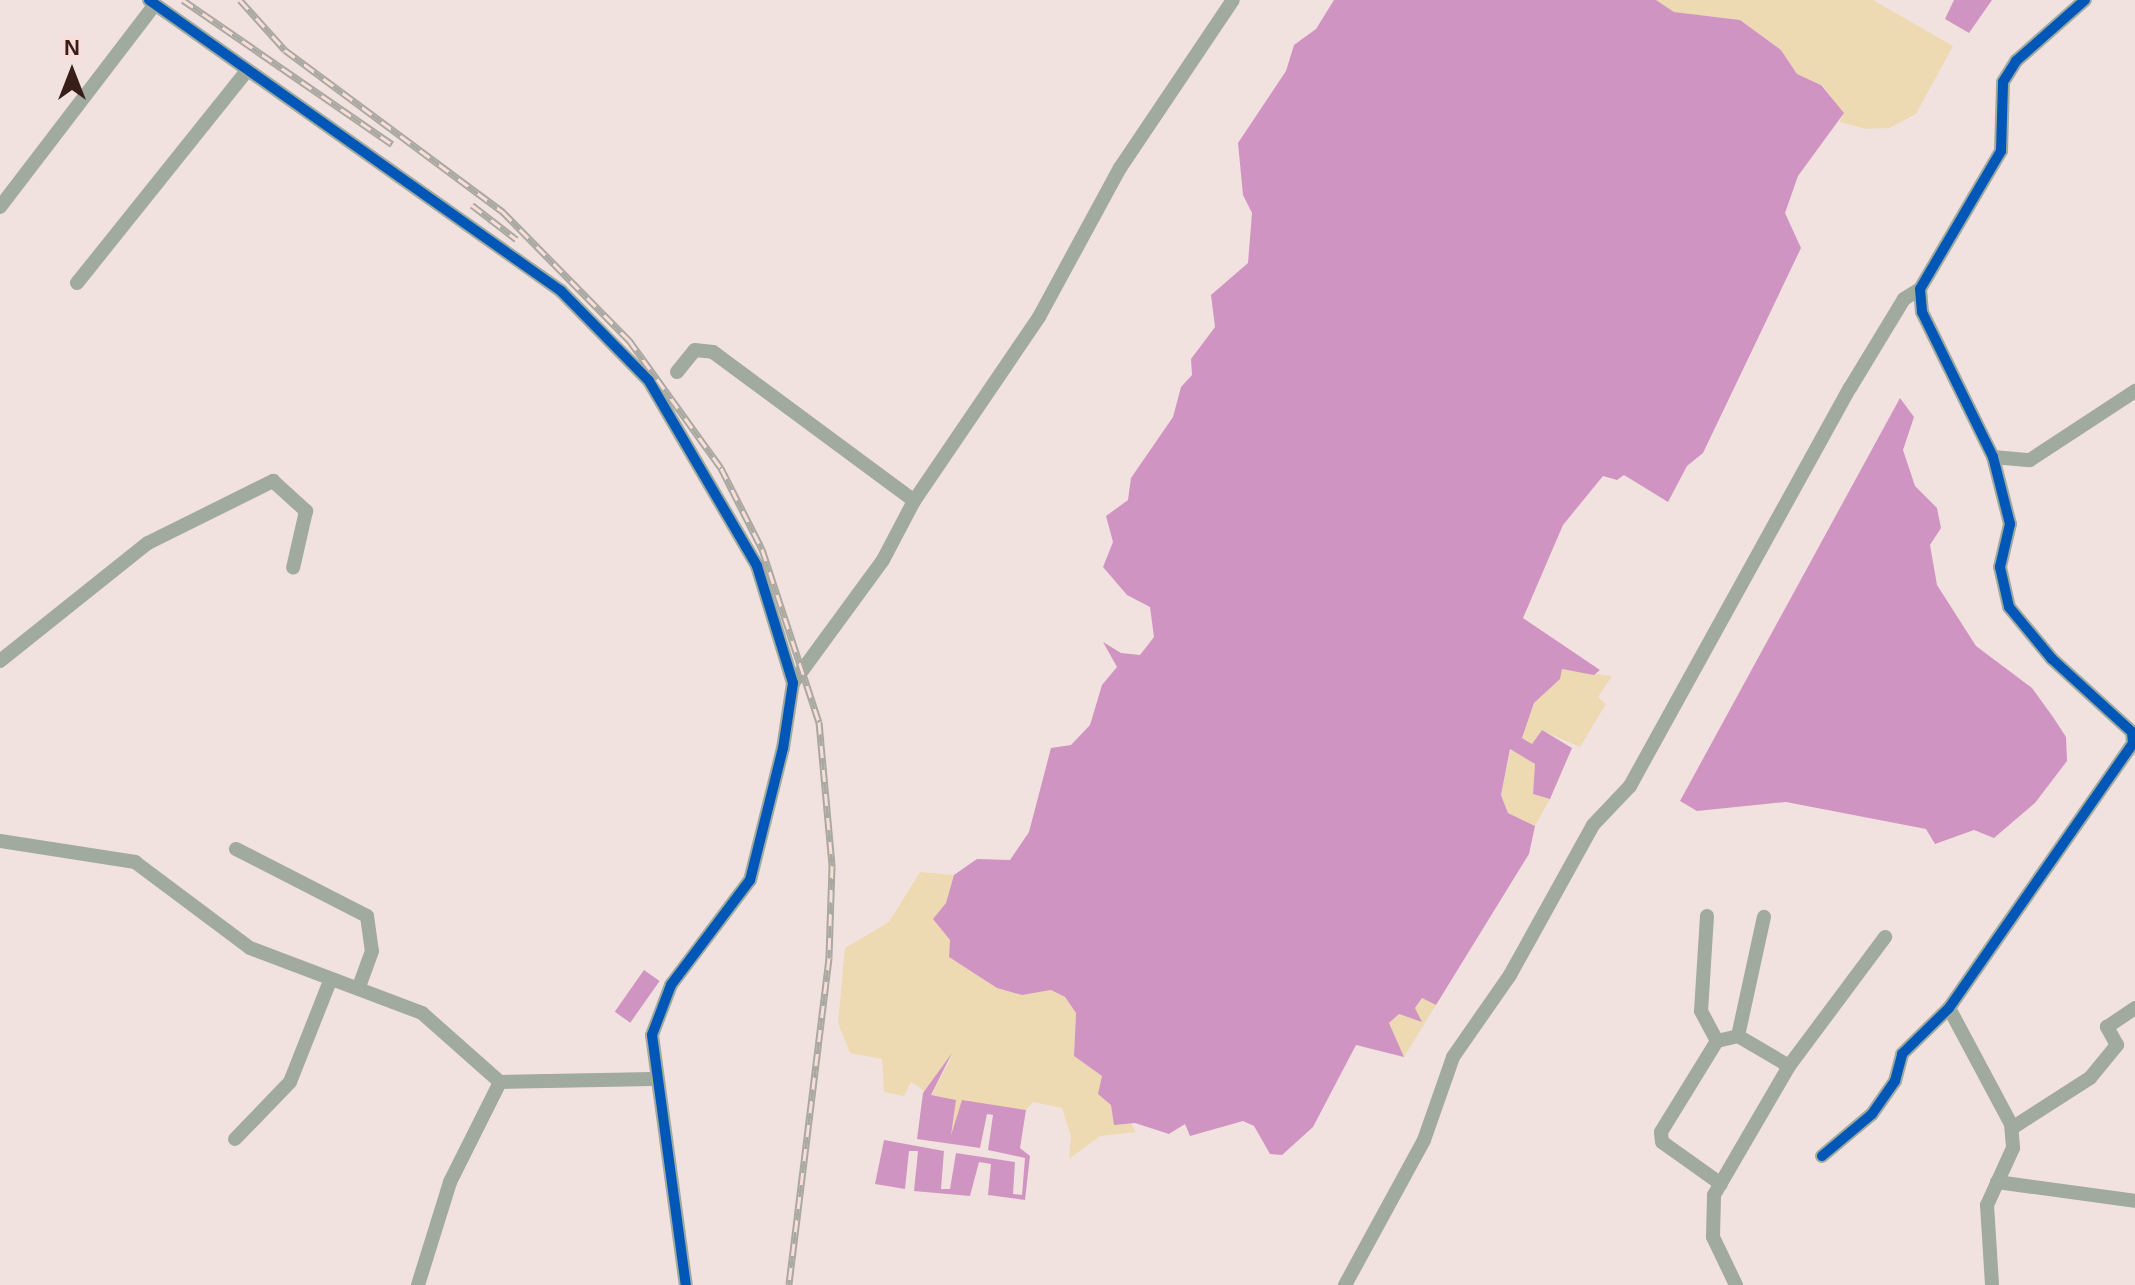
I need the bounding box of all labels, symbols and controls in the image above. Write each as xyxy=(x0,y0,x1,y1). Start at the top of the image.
north arrow xyxy=(32,32,112,112)
text: N xyxy=(64,35,80,60)

